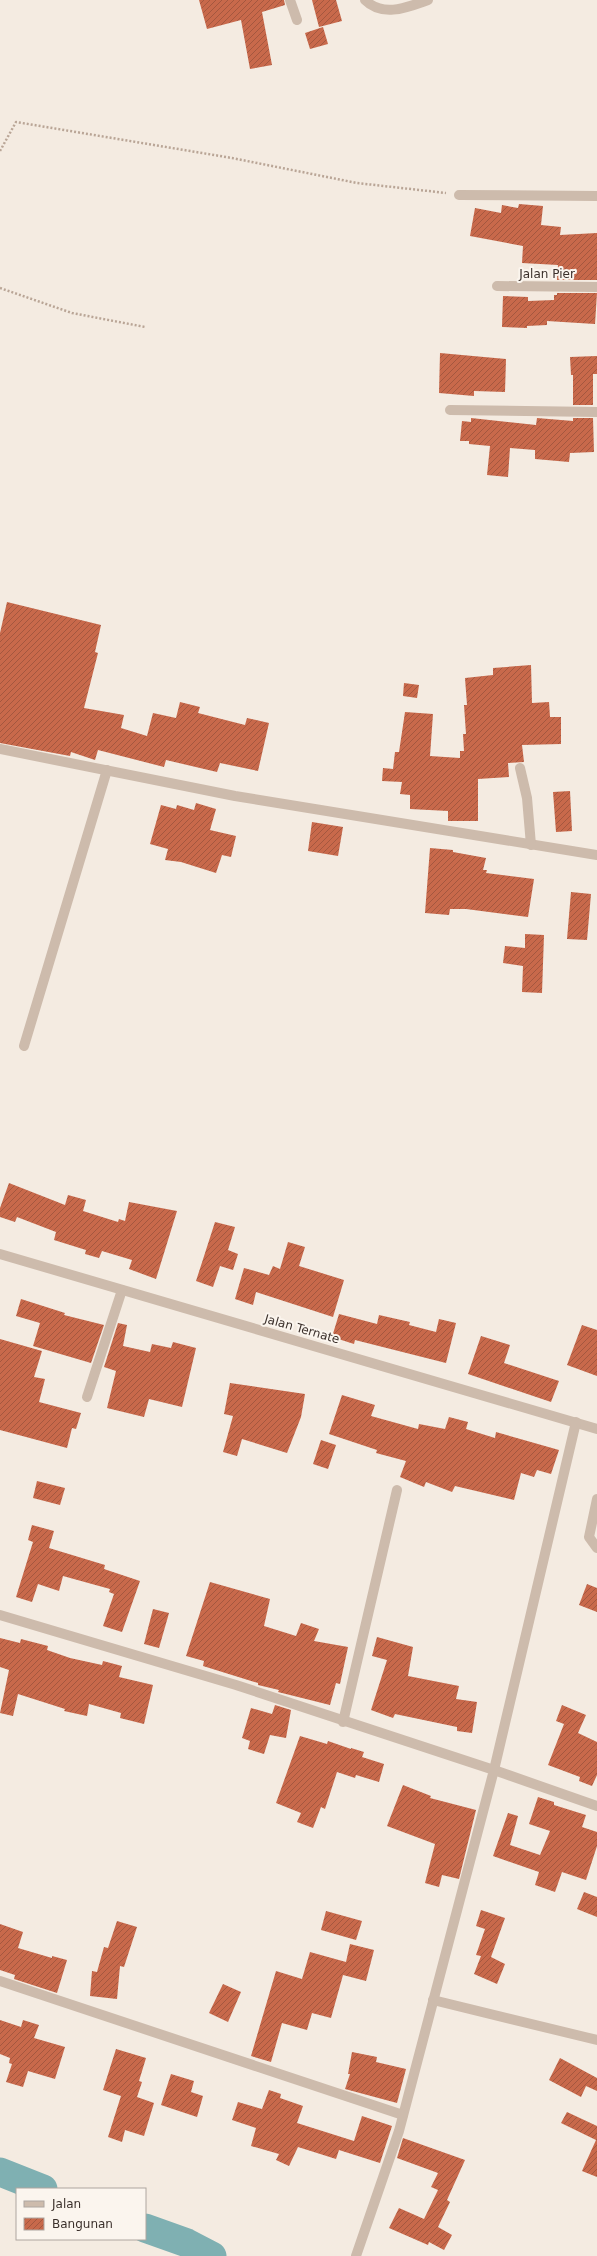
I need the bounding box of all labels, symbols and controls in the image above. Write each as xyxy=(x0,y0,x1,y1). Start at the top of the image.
street label: Jalan Pier xyxy=(518,267,575,281)
street label: Jalan Ternate xyxy=(262,1311,341,1346)
legend xyxy=(16,2188,146,2240)
text: Jalan xyxy=(51,2197,81,2211)
text: Bangunan xyxy=(52,2217,113,2231)

